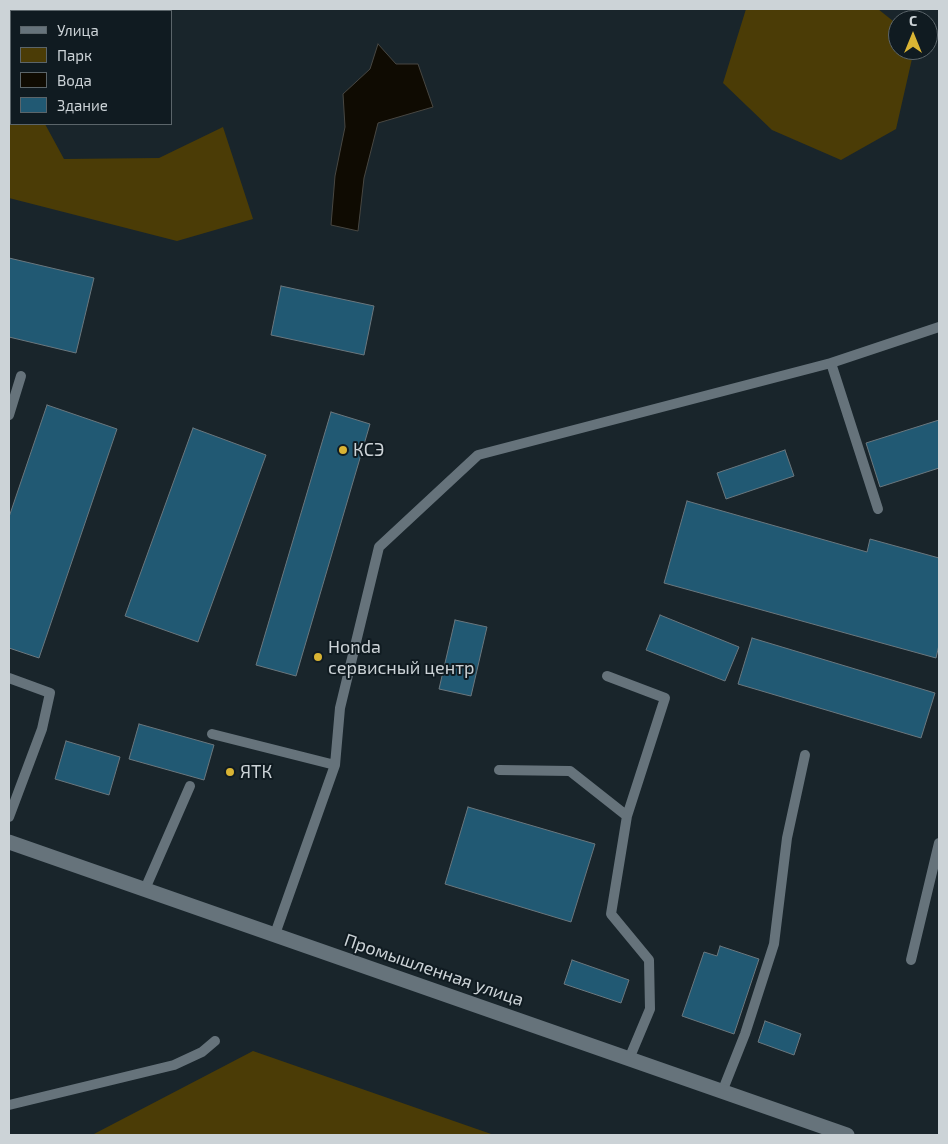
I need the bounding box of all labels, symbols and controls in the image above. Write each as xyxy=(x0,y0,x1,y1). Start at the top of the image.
legend xyxy=(10,10,172,125)
north arrow xyxy=(888,10,938,60)
text: С xyxy=(909,12,917,29)
text: Улица xyxy=(57,21,99,39)
text: Парк xyxy=(57,46,92,64)
text: Вода xyxy=(57,71,92,89)
text: Здание xyxy=(57,96,108,114)
place label: КСЭ xyxy=(353,439,384,461)
marker: КСЭ xyxy=(337,444,349,456)
place label: Honda сервисный центр xyxy=(328,636,474,679)
marker: Honda сервисный центр xyxy=(312,651,324,663)
place label: ЯТК xyxy=(240,761,272,783)
marker: ЯТК xyxy=(224,766,236,778)
street label: Промышленная улица xyxy=(341,929,527,1011)

